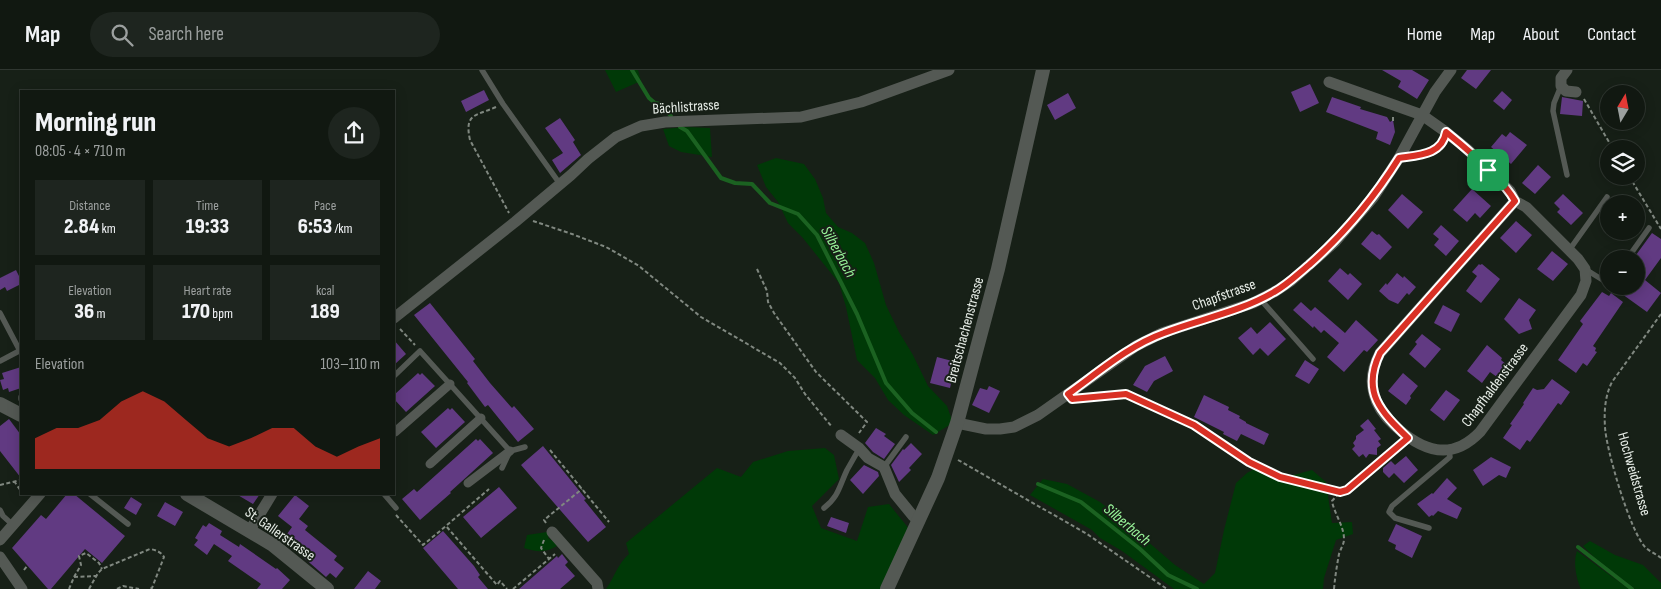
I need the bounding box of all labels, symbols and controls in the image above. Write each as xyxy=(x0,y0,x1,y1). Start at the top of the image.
search box xyxy=(90,12,440,57)
text: Map xyxy=(25,20,60,49)
icon: search xyxy=(108,21,136,49)
text: Search here xyxy=(148,23,224,46)
text: Home xyxy=(1407,24,1442,45)
text: Map xyxy=(1470,24,1495,45)
text: About xyxy=(1523,24,1559,45)
text: Contact xyxy=(1587,24,1636,45)
north arrow xyxy=(1600,85,1645,130)
map controls xyxy=(1600,85,1645,295)
street label: Bächlistrasse xyxy=(652,95,720,119)
text: Morning run xyxy=(35,106,156,139)
button: share xyxy=(328,107,380,159)
button: layers xyxy=(1600,140,1645,185)
text: 08:05 · 4 × 710 m xyxy=(35,142,126,161)
pin xyxy=(1467,149,1509,191)
icon: arrive xyxy=(1474,156,1502,184)
button: + xyxy=(1600,195,1645,240)
text: Distance xyxy=(69,197,110,214)
text: Time xyxy=(196,197,219,214)
text: Pace xyxy=(314,197,336,214)
text: 2.84 xyxy=(64,214,99,239)
text: 19:33 xyxy=(186,214,229,239)
text: 6:53 xyxy=(298,214,332,239)
text: km xyxy=(99,220,116,237)
text: /km xyxy=(332,220,353,237)
water label: Silberbach xyxy=(816,223,860,281)
button: − xyxy=(1600,250,1645,295)
street label: Breitschachenstrasse xyxy=(942,275,988,385)
street label: Chapfstrasse xyxy=(1190,275,1258,315)
text: Elevation xyxy=(68,282,111,299)
text: Heart rate xyxy=(184,282,231,299)
text: kcal xyxy=(316,282,334,299)
text: 36 xyxy=(74,299,94,324)
text: 170 xyxy=(182,299,210,324)
text: 189 xyxy=(311,299,340,324)
text: m xyxy=(94,305,105,322)
text: bpm xyxy=(210,305,233,322)
street label: Chapfhaldenstrasse xyxy=(1457,339,1533,431)
text: Elevation xyxy=(35,355,84,374)
text: 103–110 m xyxy=(320,355,380,374)
street label: Hochweidstrasse xyxy=(1613,430,1655,518)
water label: Silberbach xyxy=(1100,500,1155,550)
street label: St. Gallerstrasse xyxy=(241,503,319,565)

